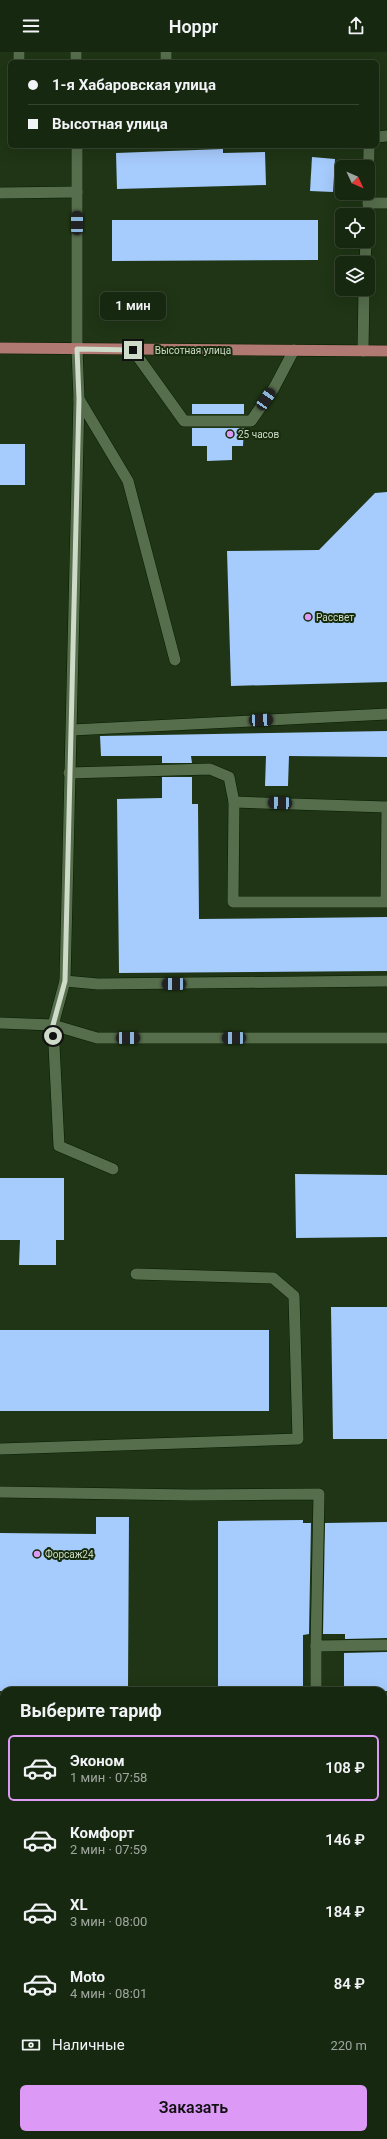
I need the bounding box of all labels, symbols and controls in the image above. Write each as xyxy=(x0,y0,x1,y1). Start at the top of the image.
icon: menu xyxy=(20,15,42,37)
icon: share xyxy=(345,15,367,37)
text: Hoppr xyxy=(169,16,218,37)
text: 1-я Хабаровская улица xyxy=(52,76,216,94)
text: Высотная улица xyxy=(52,115,168,133)
north arrow xyxy=(335,160,375,200)
map controls xyxy=(335,160,375,296)
button: locate xyxy=(335,208,375,248)
car xyxy=(71,211,83,235)
button: layers xyxy=(335,256,375,296)
callout: 1 мин xyxy=(100,292,166,320)
text: 1 мин xyxy=(115,298,151,313)
route end xyxy=(124,341,142,359)
street label: Высотная улица xyxy=(155,345,231,356)
car xyxy=(254,386,278,412)
marker: 25 часов xyxy=(225,429,235,439)
place label: 25 часов xyxy=(238,429,280,440)
marker: Рассвет xyxy=(303,612,313,622)
place label: Рассвет xyxy=(316,612,354,623)
car xyxy=(249,713,273,727)
car xyxy=(268,797,292,809)
car xyxy=(162,978,186,990)
route start xyxy=(44,1027,62,1045)
car xyxy=(116,1032,140,1044)
car xyxy=(222,1032,246,1044)
place label: Форсаж24 xyxy=(45,1548,94,1560)
marker: Форсаж24 xyxy=(32,1549,42,1559)
text: Выберите тариф xyxy=(20,1700,162,1721)
icon: car xyxy=(22,1750,58,1786)
text: Эконом xyxy=(70,1752,125,1770)
text: 108 ₽ xyxy=(325,1759,365,1777)
text: 1 мин · 07:58 xyxy=(70,1770,147,1785)
icon: car xyxy=(22,1822,58,1858)
text: Комфорт xyxy=(70,1824,134,1842)
text: 146 ₽ xyxy=(325,1831,365,1849)
text: 2 мин · 07:59 xyxy=(70,1842,147,1857)
icon: car xyxy=(22,1894,58,1930)
text: XL xyxy=(70,1896,88,1914)
text: 184 ₽ xyxy=(325,1903,365,1921)
text: 3 мин · 08:00 xyxy=(70,1914,147,1929)
icon: car xyxy=(22,1966,58,2002)
text: Moto xyxy=(70,1968,105,1986)
text: 84 ₽ xyxy=(334,1975,365,1993)
text: 4 мин · 08:01 xyxy=(70,1986,147,2001)
icon: cash xyxy=(20,2034,42,2056)
text: Наличные xyxy=(52,2036,125,2054)
text: 220 m xyxy=(330,2038,367,2053)
button: Заказать xyxy=(20,2085,367,2131)

